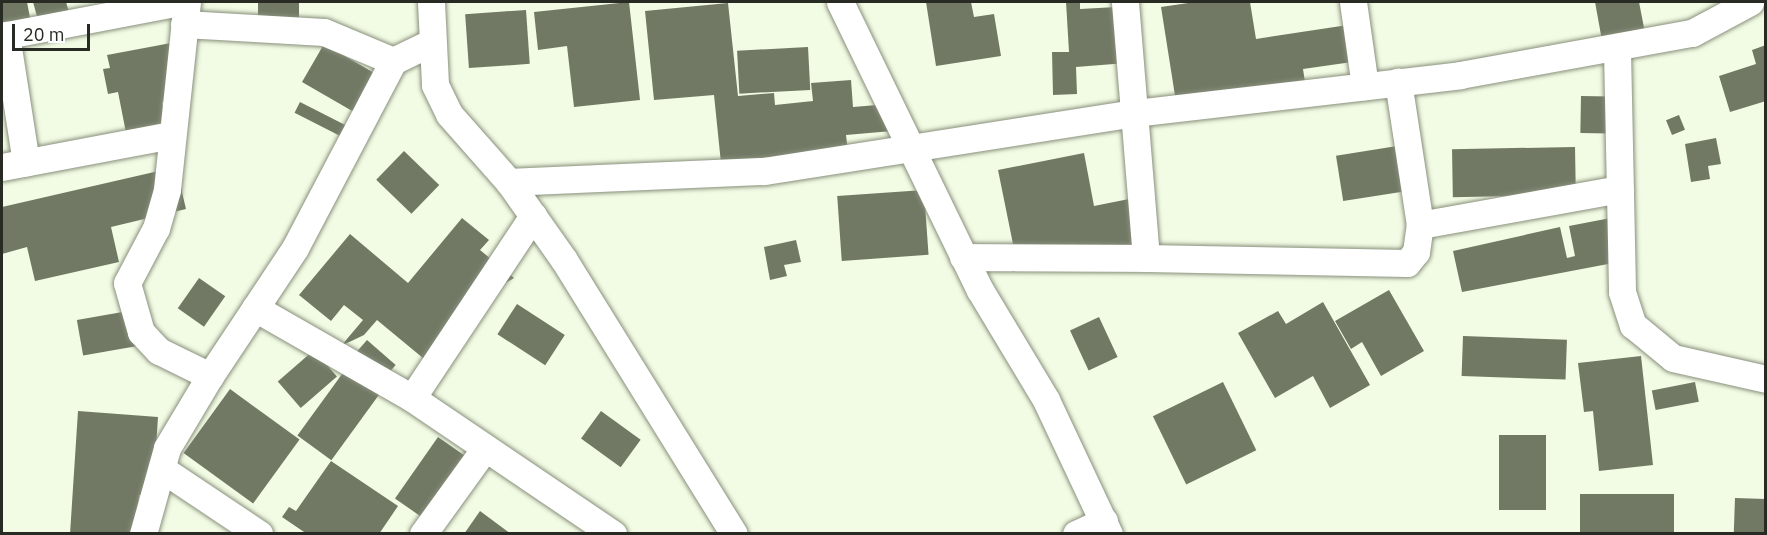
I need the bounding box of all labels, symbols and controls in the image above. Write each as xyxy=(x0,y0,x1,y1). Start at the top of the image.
scale bar xyxy=(15,12,93,50)
text: 20 m xyxy=(23,23,65,46)

